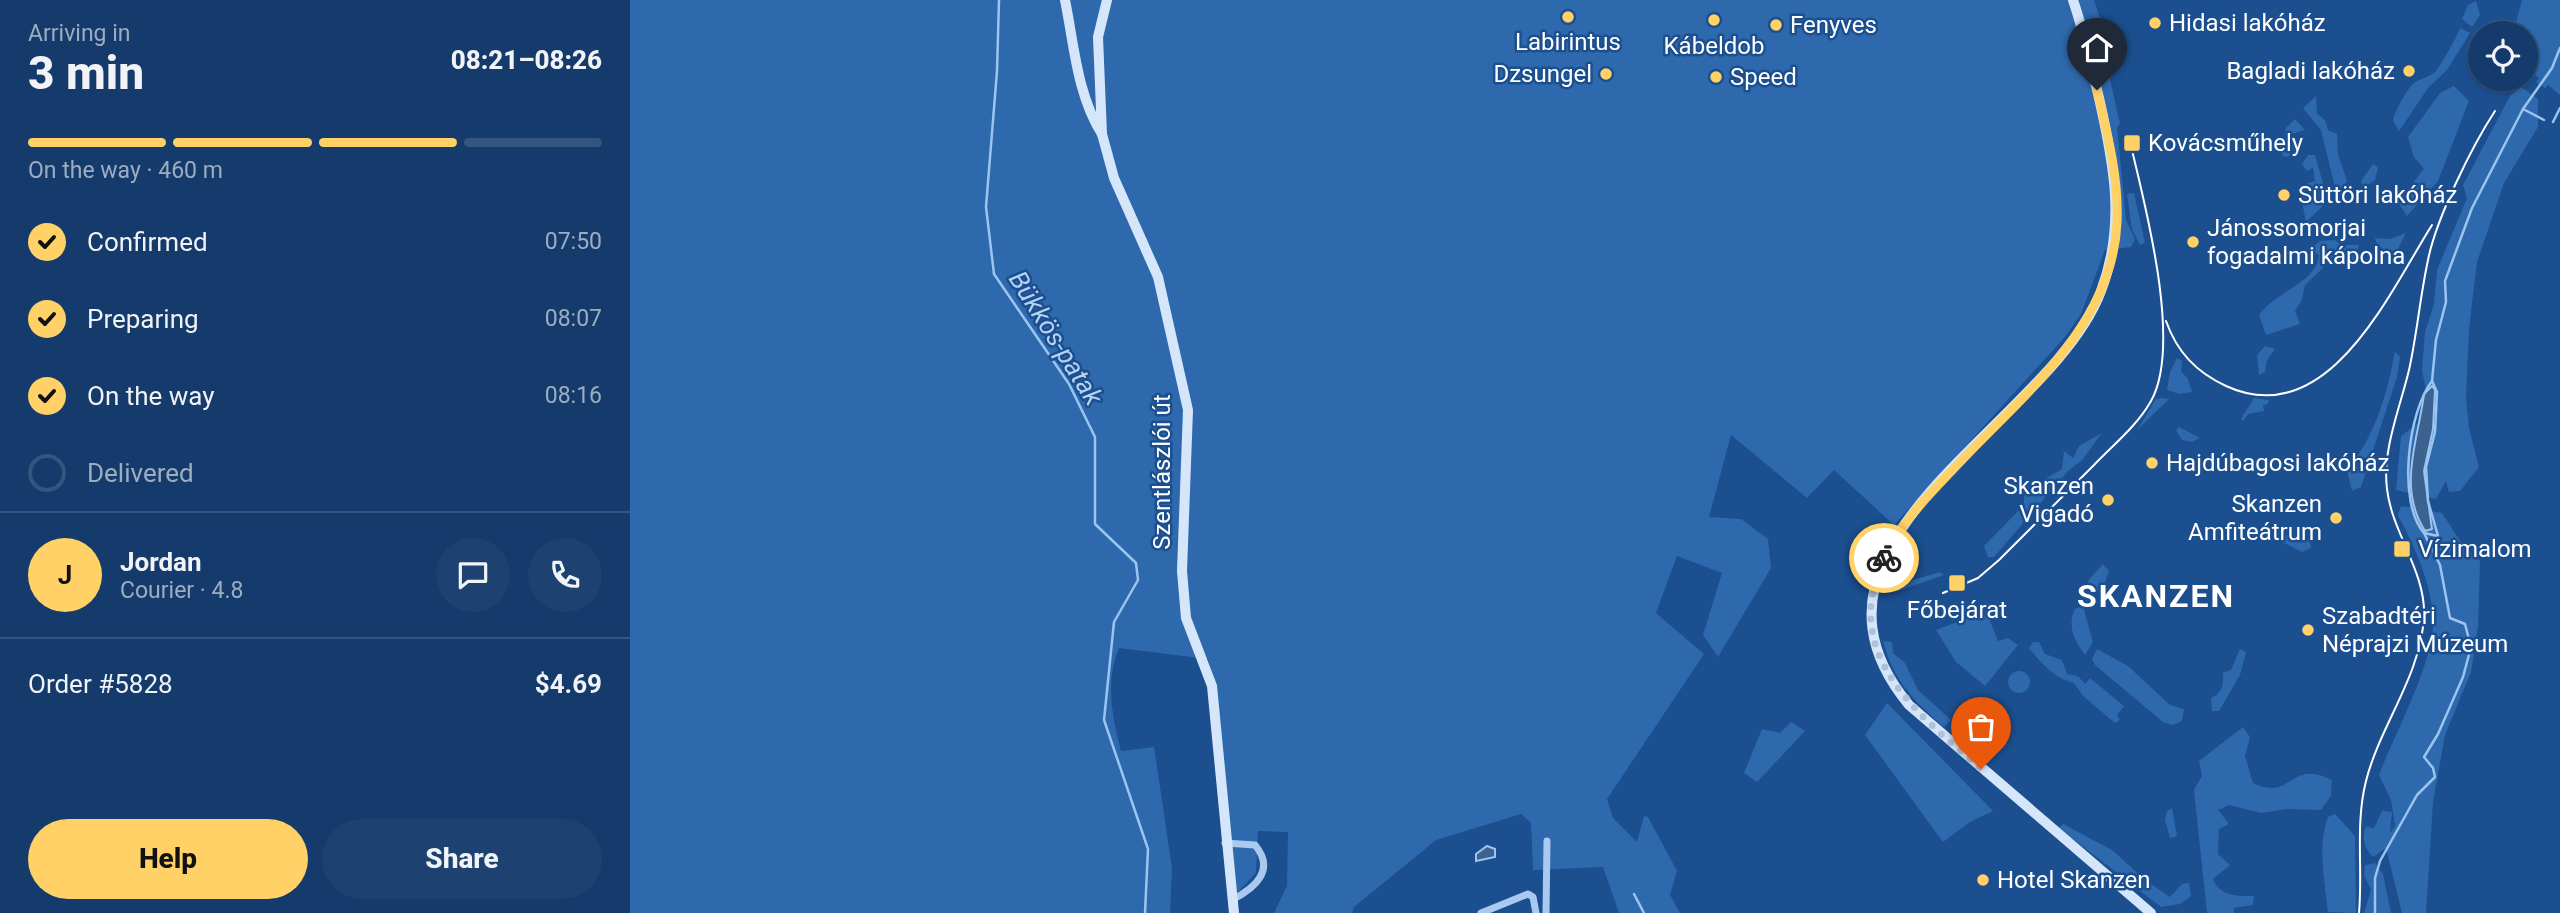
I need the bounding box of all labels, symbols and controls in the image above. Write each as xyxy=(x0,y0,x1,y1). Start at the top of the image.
marker: Labirintus xyxy=(1560,9,1576,25)
place label: Hidasi lakóház xyxy=(2169,9,2326,37)
place label: Fenyves xyxy=(1790,11,1877,39)
marker: Kábeldob xyxy=(1706,12,1722,28)
marker: Hidasi lakóház xyxy=(2147,15,2163,31)
marker: Fenyves xyxy=(1768,17,1784,33)
pin xyxy=(2067,18,2127,90)
text: Arriving in xyxy=(28,20,131,47)
map controls xyxy=(2468,21,2538,91)
button: locate xyxy=(2468,21,2538,91)
place label: Labirintus xyxy=(1515,28,1621,56)
icon: home xyxy=(2078,29,2116,67)
place label: Kábeldob xyxy=(1664,32,1764,60)
text: 08:21–08:26 xyxy=(451,45,602,75)
text: 3 min xyxy=(28,46,144,100)
place label: Bagladi lakóház xyxy=(2226,57,2395,85)
place label: Dzsungel xyxy=(1493,60,1592,88)
place label: Speed xyxy=(1730,63,1797,91)
marker: Bagladi lakóház xyxy=(2401,63,2417,79)
marker: Dzsungel xyxy=(1598,66,1614,82)
marker: Speed xyxy=(1708,69,1724,85)
place label: Kovácsműhely xyxy=(2148,129,2304,157)
marker: Kovácsműhely xyxy=(2122,133,2142,153)
text: On the way · 460 m xyxy=(28,157,223,184)
place label: Süttöri lakóház xyxy=(2298,181,2458,209)
marker: Süttöri lakóház xyxy=(2276,187,2292,203)
place label: Jánossomorjai fogadalmi kápolna xyxy=(2207,214,2405,270)
icon: check xyxy=(28,223,66,261)
text: Confirmed xyxy=(87,227,208,257)
text: 07:50 xyxy=(545,228,602,255)
marker: Jánossomorjai fogadalmi kápolna xyxy=(2185,234,2201,250)
water label: Bükkös-patak xyxy=(1003,266,1110,412)
icon: check xyxy=(28,300,66,338)
text: Preparing xyxy=(87,304,199,334)
text: 08:07 xyxy=(545,305,602,332)
icon: check xyxy=(28,377,66,415)
text: On the way xyxy=(87,381,215,411)
text: 08:16 xyxy=(545,382,602,409)
street label: Szentlászlói út xyxy=(1148,394,1176,550)
place label: Hajdúbagosi lakóház xyxy=(2166,449,2390,477)
marker: Hajdúbagosi lakóház xyxy=(2144,455,2160,471)
text: Delivered xyxy=(87,458,194,488)
place label: Skanzen Vigadó xyxy=(2004,472,2094,528)
place label: Skanzen Amfiteátrum xyxy=(2188,490,2322,546)
marker: Skanzen Vigadó xyxy=(2100,492,2116,508)
marker: Skanzen Amfiteátrum xyxy=(2328,510,2344,526)
courier xyxy=(1849,523,1919,593)
place label: Vízimalom xyxy=(2418,535,2532,563)
button: chat xyxy=(436,538,510,612)
button: phone xyxy=(528,538,602,612)
icon: bike xyxy=(1865,539,1903,577)
marker: Vízimalom xyxy=(2392,539,2412,559)
text: Jordan xyxy=(120,547,202,577)
text: J xyxy=(58,560,72,590)
marker: Főbejárat xyxy=(1947,573,1967,593)
text: Courier · 4.8 xyxy=(120,577,243,604)
district label: SKANZEN xyxy=(2077,577,2235,615)
place label: Főbejárat xyxy=(1907,596,2007,624)
place label: Szabadtéri Néprajzi Múzeum xyxy=(2322,602,2508,658)
marker: Szabadtéri Néprajzi Múzeum xyxy=(2300,622,2316,638)
text: Order #5828 xyxy=(28,669,173,699)
text: $4.69 xyxy=(535,669,602,699)
pin xyxy=(1951,697,2011,769)
icon: bag xyxy=(1962,708,2000,746)
button: Help xyxy=(28,819,308,899)
button: Share xyxy=(322,819,602,899)
place label: Hotel Skanzen xyxy=(1997,866,2151,894)
marker: Hotel Skanzen xyxy=(1975,872,1991,888)

